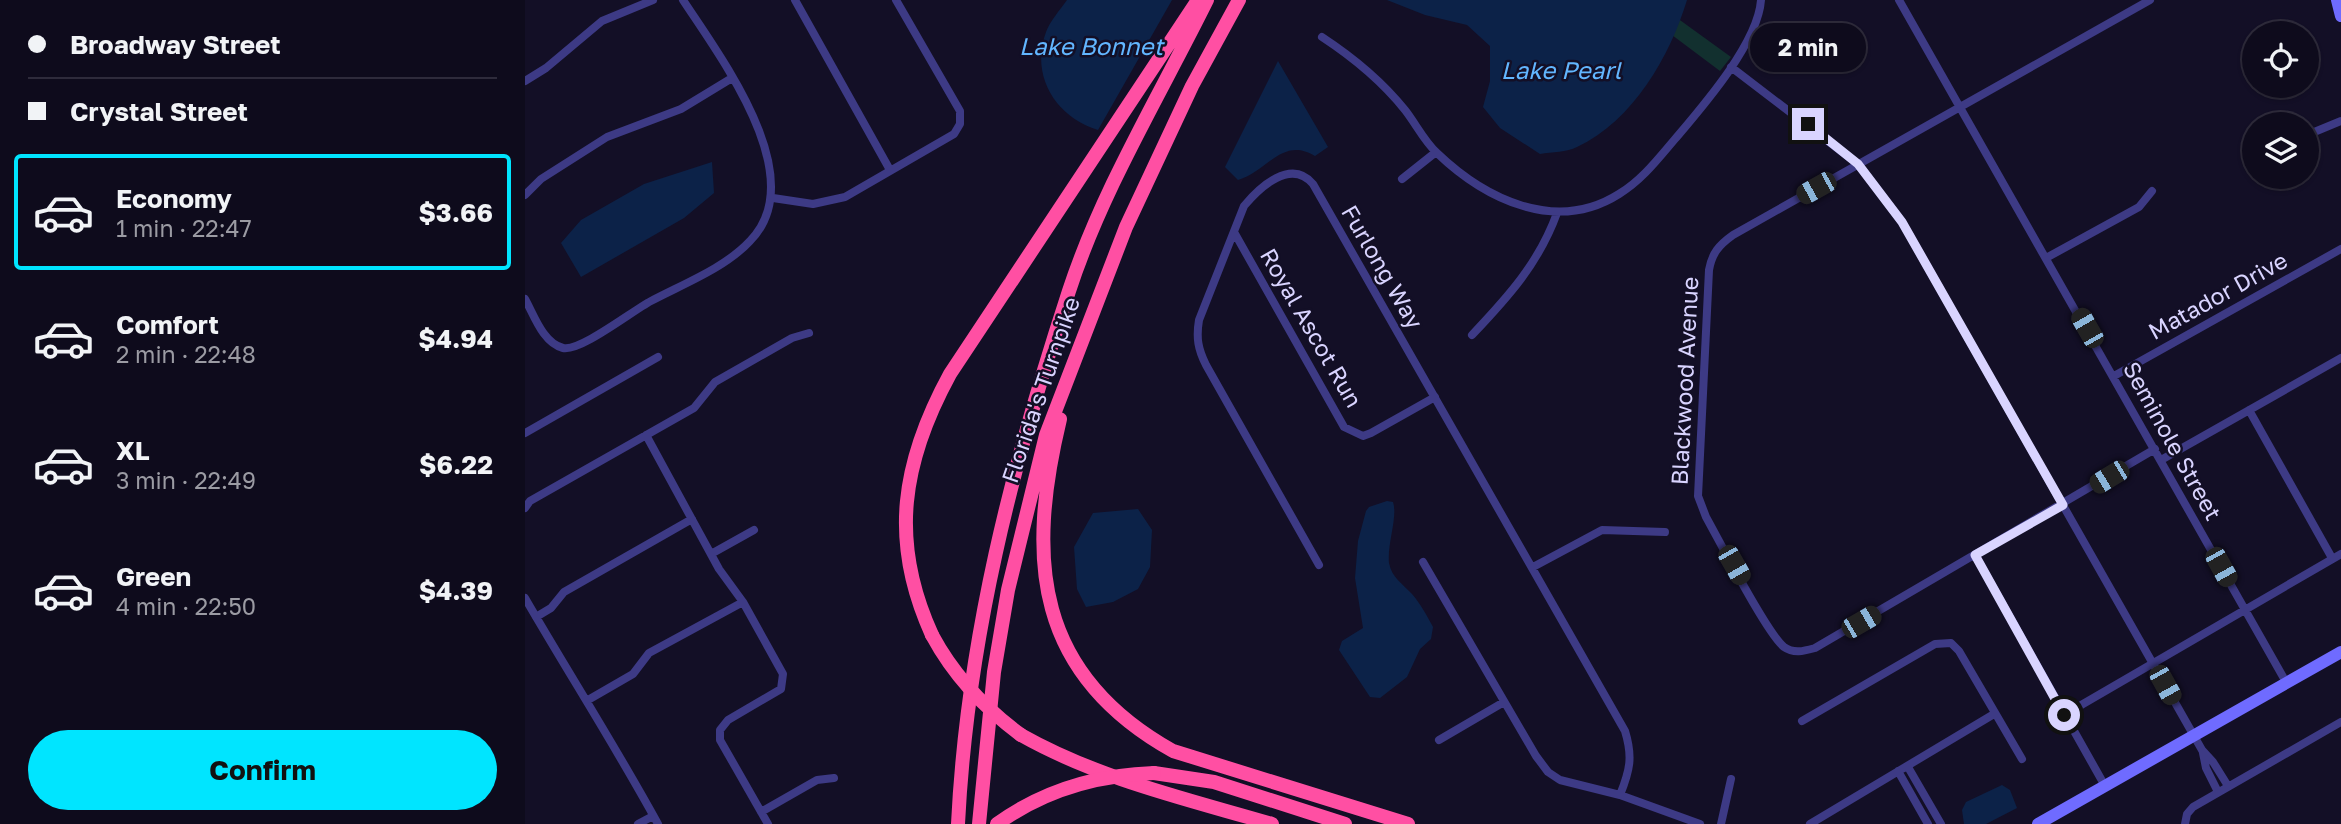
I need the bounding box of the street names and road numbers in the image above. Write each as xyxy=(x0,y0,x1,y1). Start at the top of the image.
street label: Furlong Way xyxy=(1336,200,1430,333)
street label: Royal Ascot Run xyxy=(1255,243,1369,412)
street label: Matador Drive xyxy=(2143,245,2292,345)
street label: Blackwood Avenue xyxy=(1665,276,1703,486)
street label: Florida's Turnpike xyxy=(995,293,1085,486)
street label: Seminole Street xyxy=(2118,356,2228,525)

